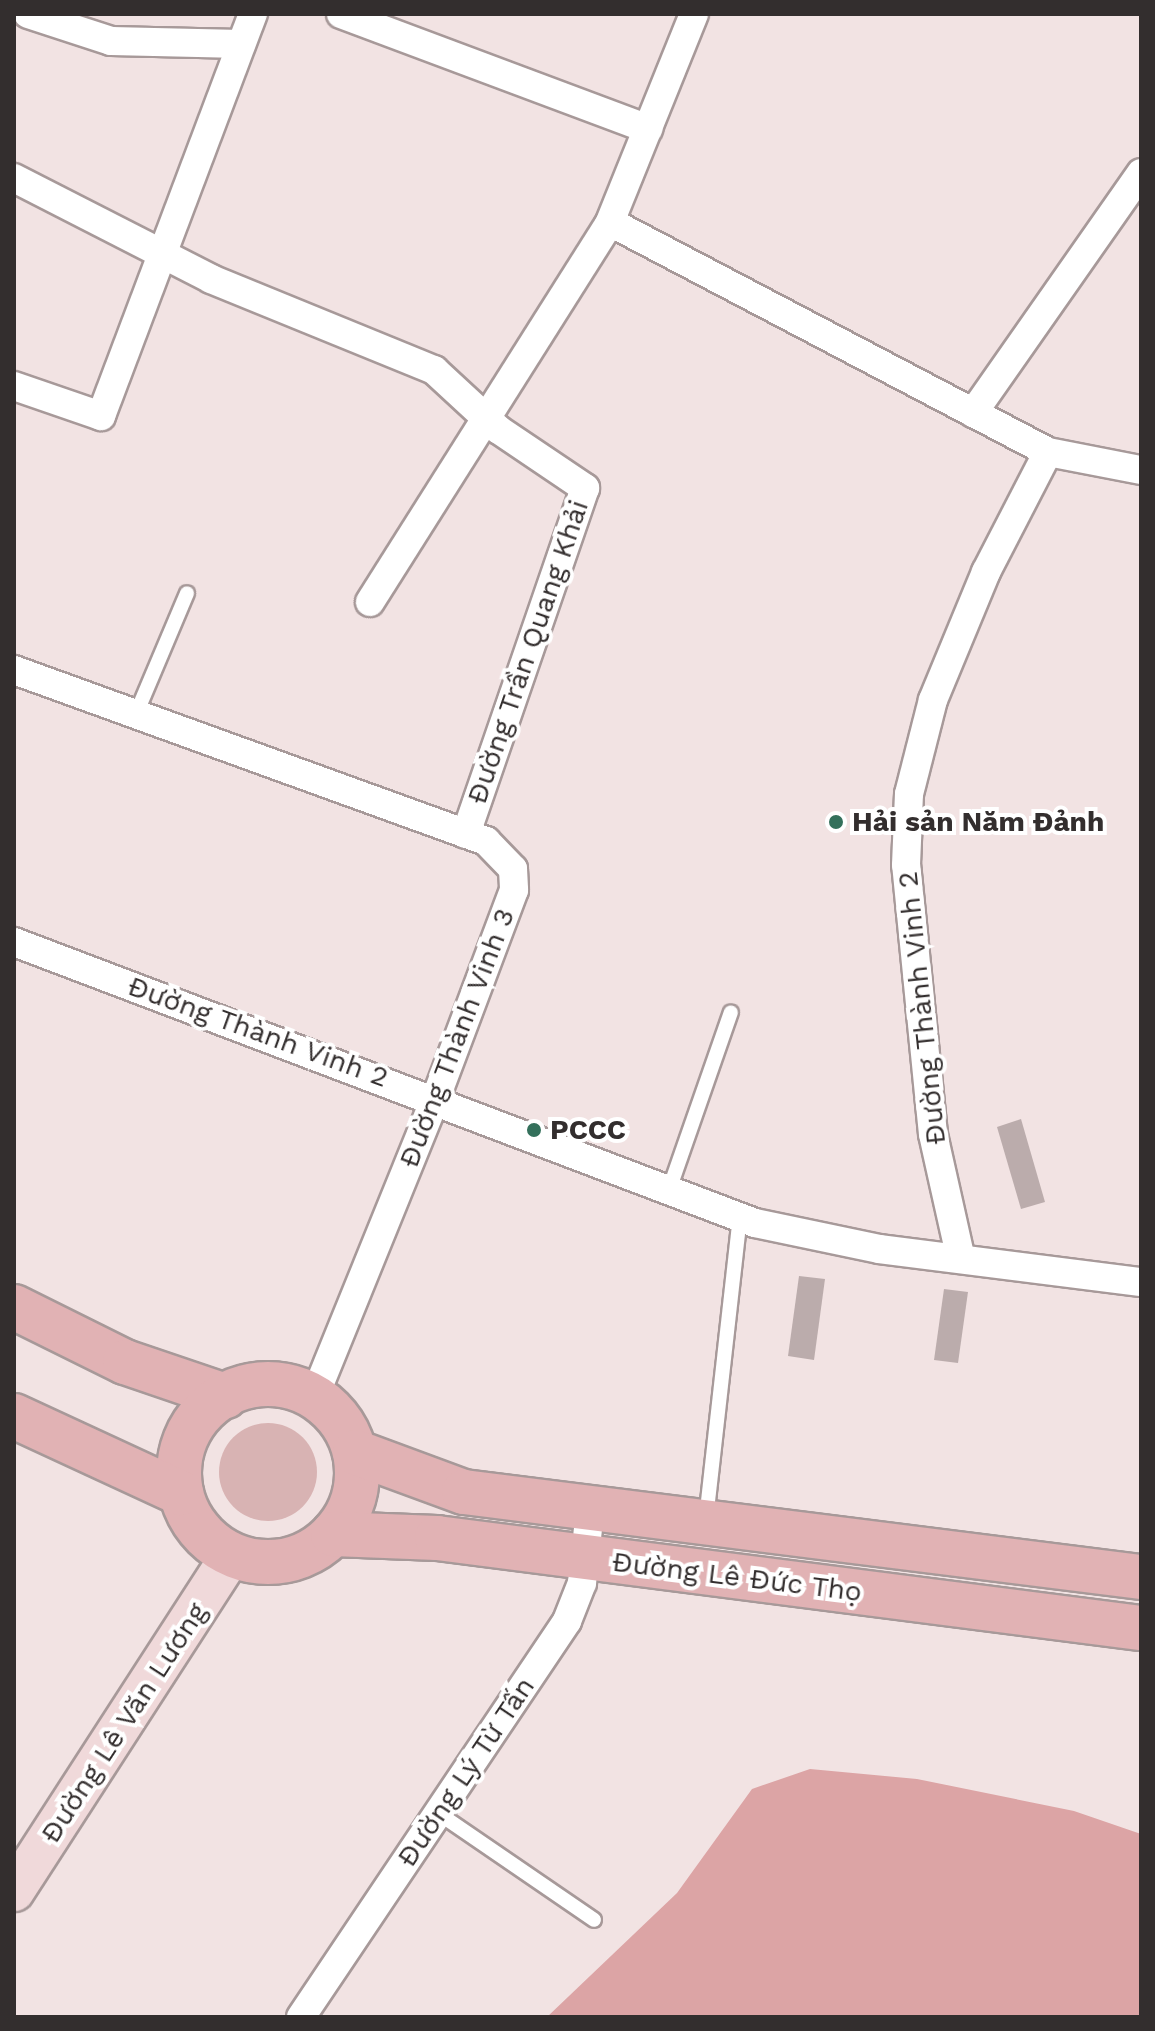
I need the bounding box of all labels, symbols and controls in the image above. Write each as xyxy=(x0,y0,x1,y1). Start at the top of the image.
street label: Đường Trần Quang Khải xyxy=(460,495,596,809)
place label: Hải sản Năm Đảnh xyxy=(852,805,1104,839)
marker: Hải sản Năm Đảnh xyxy=(827,813,845,831)
street label: Đường Thành Vinh 2 xyxy=(891,869,953,1147)
street label: Đường Thành Vinh 3 xyxy=(392,903,522,1173)
street label: Đường Thành Vinh 2 xyxy=(122,969,394,1095)
place label: PCCC xyxy=(550,1113,626,1147)
marker: PCCC xyxy=(525,1121,543,1139)
street label: Đường Lê Đức Thọ xyxy=(610,1545,864,1609)
street label: Đường Lê Văn Lương xyxy=(34,1596,214,1850)
street label: Đường Lý Từ Tấn xyxy=(389,1670,543,1874)

